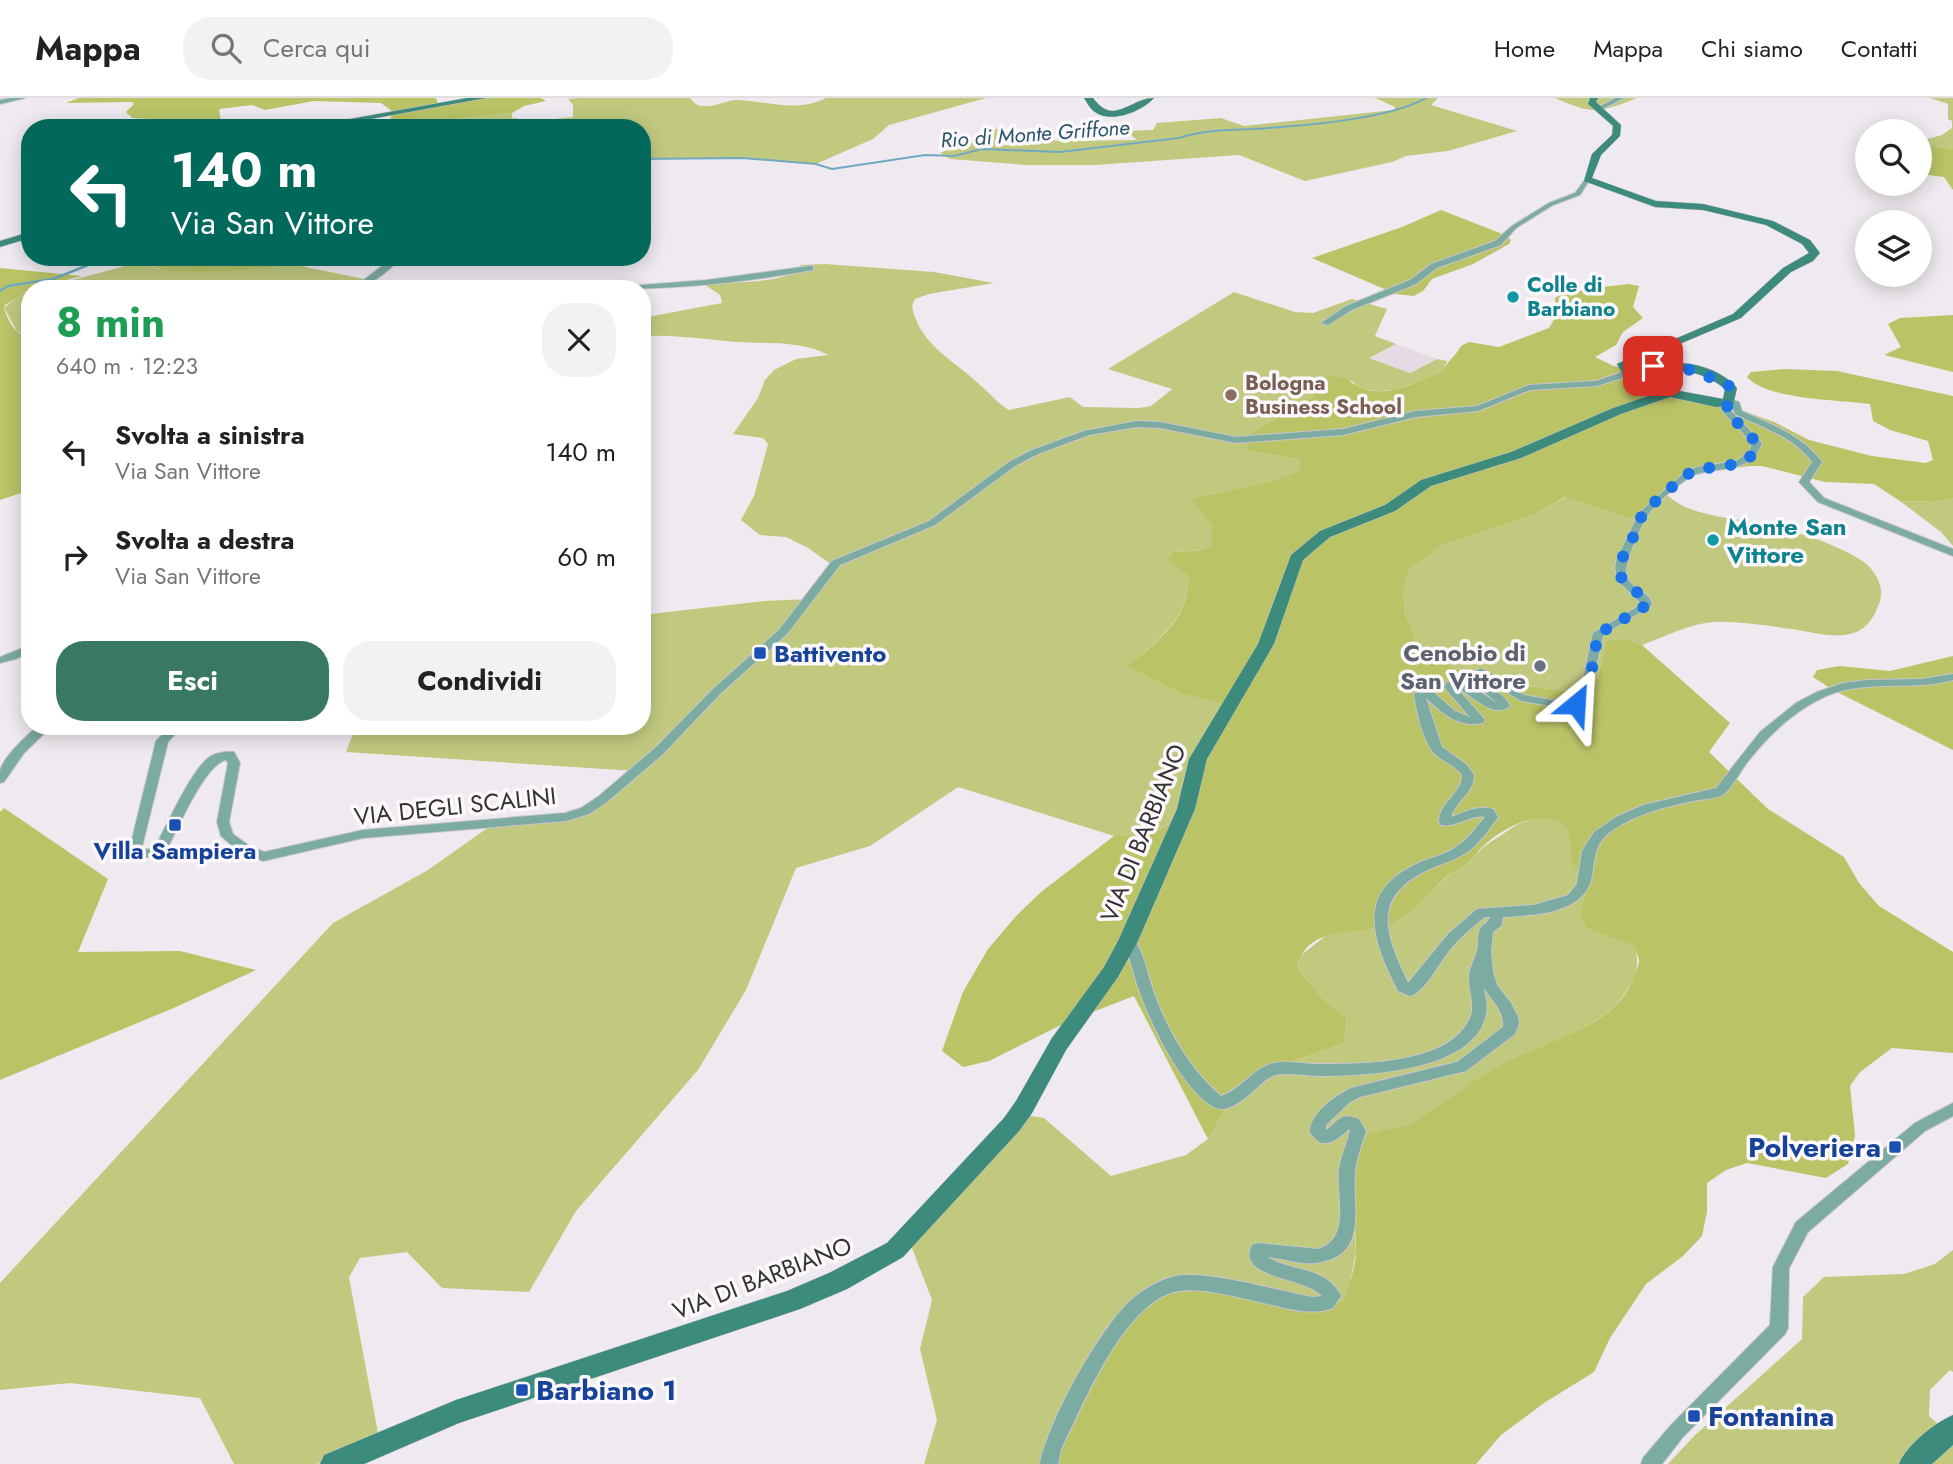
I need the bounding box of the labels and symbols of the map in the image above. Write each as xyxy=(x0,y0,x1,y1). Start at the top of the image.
water label: Rio di Monte Griffone xyxy=(939,112,1131,156)
place label: Colle di Barbiano xyxy=(1527,270,1615,324)
marker: Colle di Barbiano xyxy=(1505,289,1521,305)
pin xyxy=(1623,336,1683,396)
place label: Bologna Business School xyxy=(1245,368,1402,422)
marker: Bologna Business School xyxy=(1223,387,1239,403)
place label: Monte San Vittore xyxy=(1726,509,1847,572)
marker: Monte San Vittore xyxy=(1705,532,1721,548)
place label: Cenobio di San Vittore xyxy=(1400,635,1526,698)
place label: Battivento xyxy=(774,636,886,671)
marker: Battivento xyxy=(752,645,768,661)
marker: Cenobio di San Vittore xyxy=(1532,658,1548,674)
position arrow xyxy=(1539,667,1613,741)
street label: VIA DI BARBIANO xyxy=(1091,739,1195,927)
street label: VIA DEGLI SCALINI xyxy=(352,778,558,834)
marker: Villa Sampiera xyxy=(167,817,183,833)
place label: Villa Sampiera xyxy=(93,833,256,868)
place label: Polveriera xyxy=(1748,1127,1881,1168)
marker: Polveriera xyxy=(1887,1139,1903,1155)
street label: VIA DI BARBIANO xyxy=(667,1228,857,1328)
place label: Barbiano 1 xyxy=(536,1370,677,1411)
marker: Barbiano 1 xyxy=(514,1382,530,1398)
place label: Fontanina xyxy=(1708,1396,1834,1437)
marker: Fontanina xyxy=(1686,1408,1702,1424)

